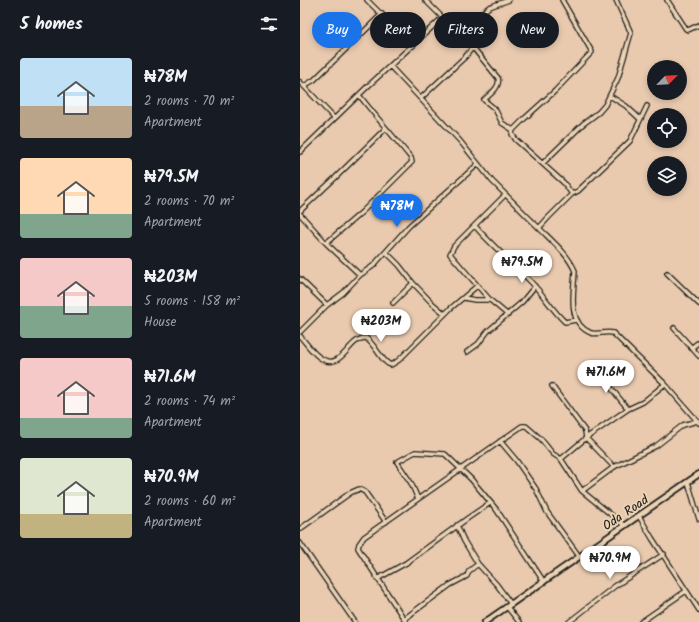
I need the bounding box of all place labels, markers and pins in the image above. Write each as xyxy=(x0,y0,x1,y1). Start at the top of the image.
pin: ₦78M xyxy=(373,194,421,228)
pin: ₦79.5M xyxy=(489,250,555,284)
pin: ₦203M xyxy=(353,309,409,343)
pin: ₦71.6M xyxy=(573,360,639,394)
pin: ₦70.9M xyxy=(577,546,643,580)

